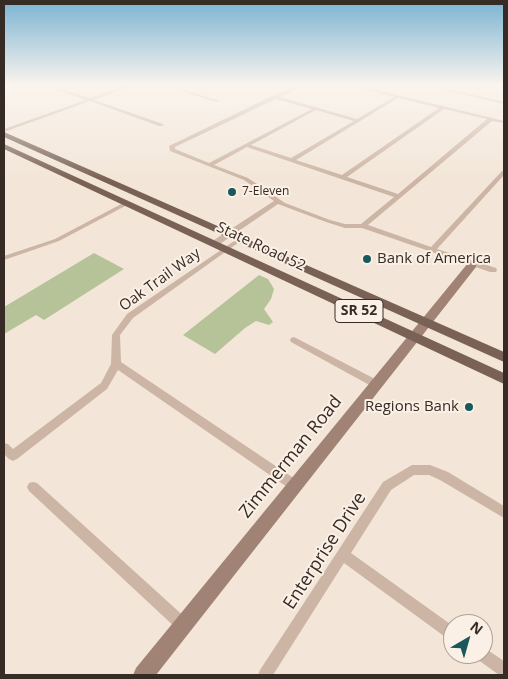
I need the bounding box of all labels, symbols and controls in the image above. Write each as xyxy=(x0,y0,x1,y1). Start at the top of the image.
place label: 7-Eleven xyxy=(242,185,289,199)
marker: 7-Eleven xyxy=(226,186,238,198)
street label: State Road 52 xyxy=(214,218,308,276)
street label: Oak Trail Way xyxy=(116,245,204,315)
place label: Bank of America xyxy=(377,250,491,268)
marker: Bank of America xyxy=(361,253,373,265)
road number: SR 52 xyxy=(335,300,383,322)
street label: Zimmerman Road xyxy=(235,392,347,522)
place label: Regions Bank xyxy=(365,398,459,416)
marker: Regions Bank xyxy=(463,401,475,413)
street label: Enterprise Drive xyxy=(279,488,371,614)
north arrow xyxy=(443,614,493,664)
text: N xyxy=(467,617,487,639)

